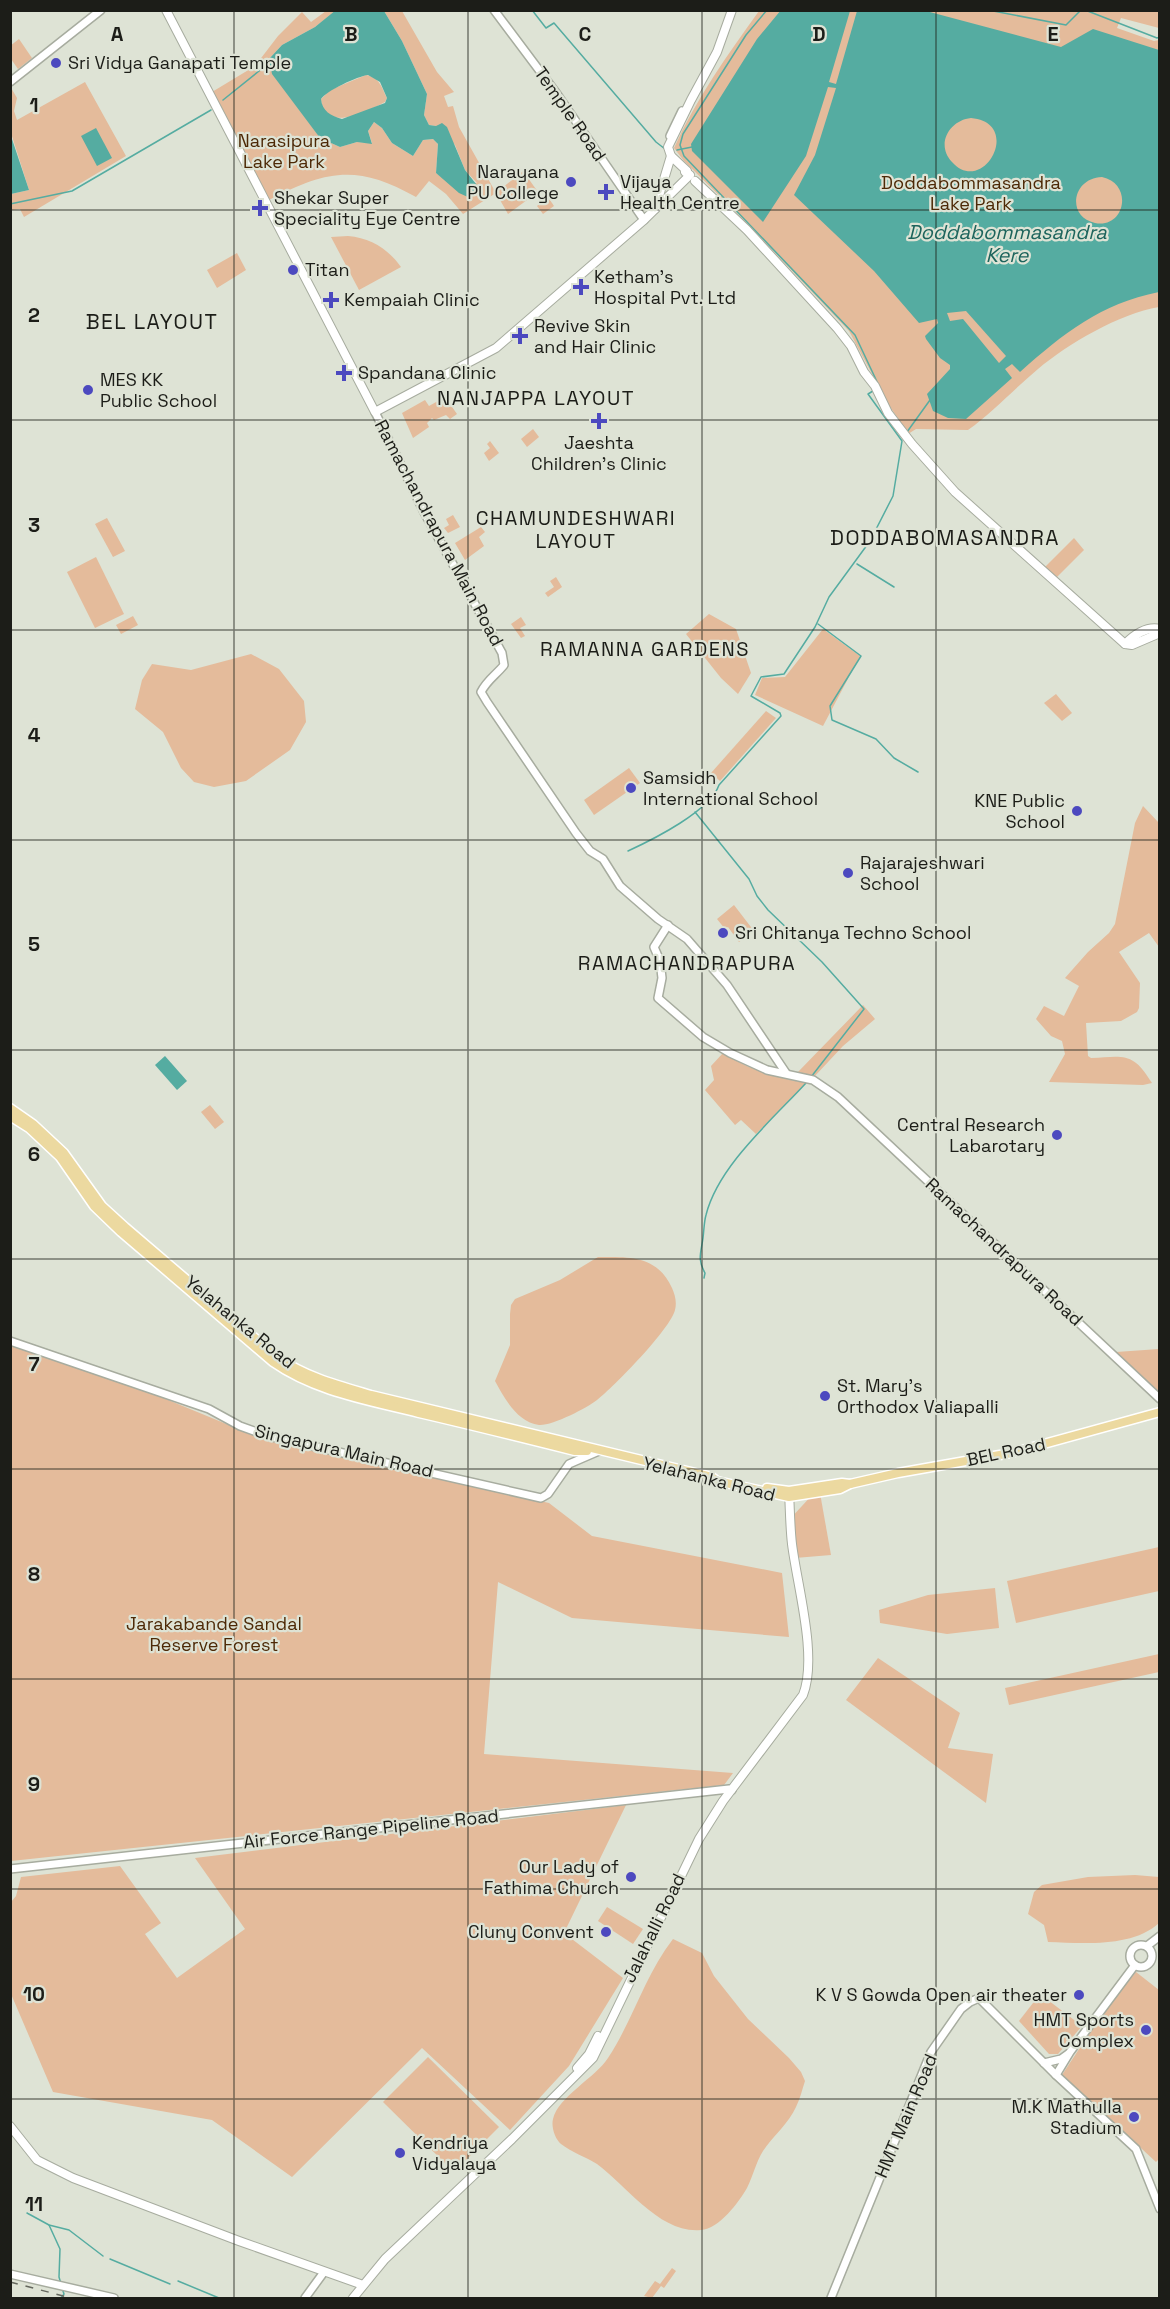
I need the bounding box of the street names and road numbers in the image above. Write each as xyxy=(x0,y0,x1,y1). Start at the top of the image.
street label: Temple Road xyxy=(529,62,611,166)
street label: Ramachandrapura Main Road xyxy=(370,416,509,650)
street label: Ramachandrapura Road xyxy=(921,1173,1088,1331)
street label: Yelahanka Road xyxy=(180,1270,300,1373)
street label: Singapura Main Road xyxy=(253,1419,436,1482)
street label: BEL Road xyxy=(964,1432,1048,1471)
street label: Yelahanka Road xyxy=(640,1451,778,1506)
street label: Air Force Range Pipeline Road xyxy=(242,1804,500,1853)
street label: Jalahalli Road xyxy=(617,1869,690,1986)
street label: HMT Main Road xyxy=(869,2050,942,2181)

